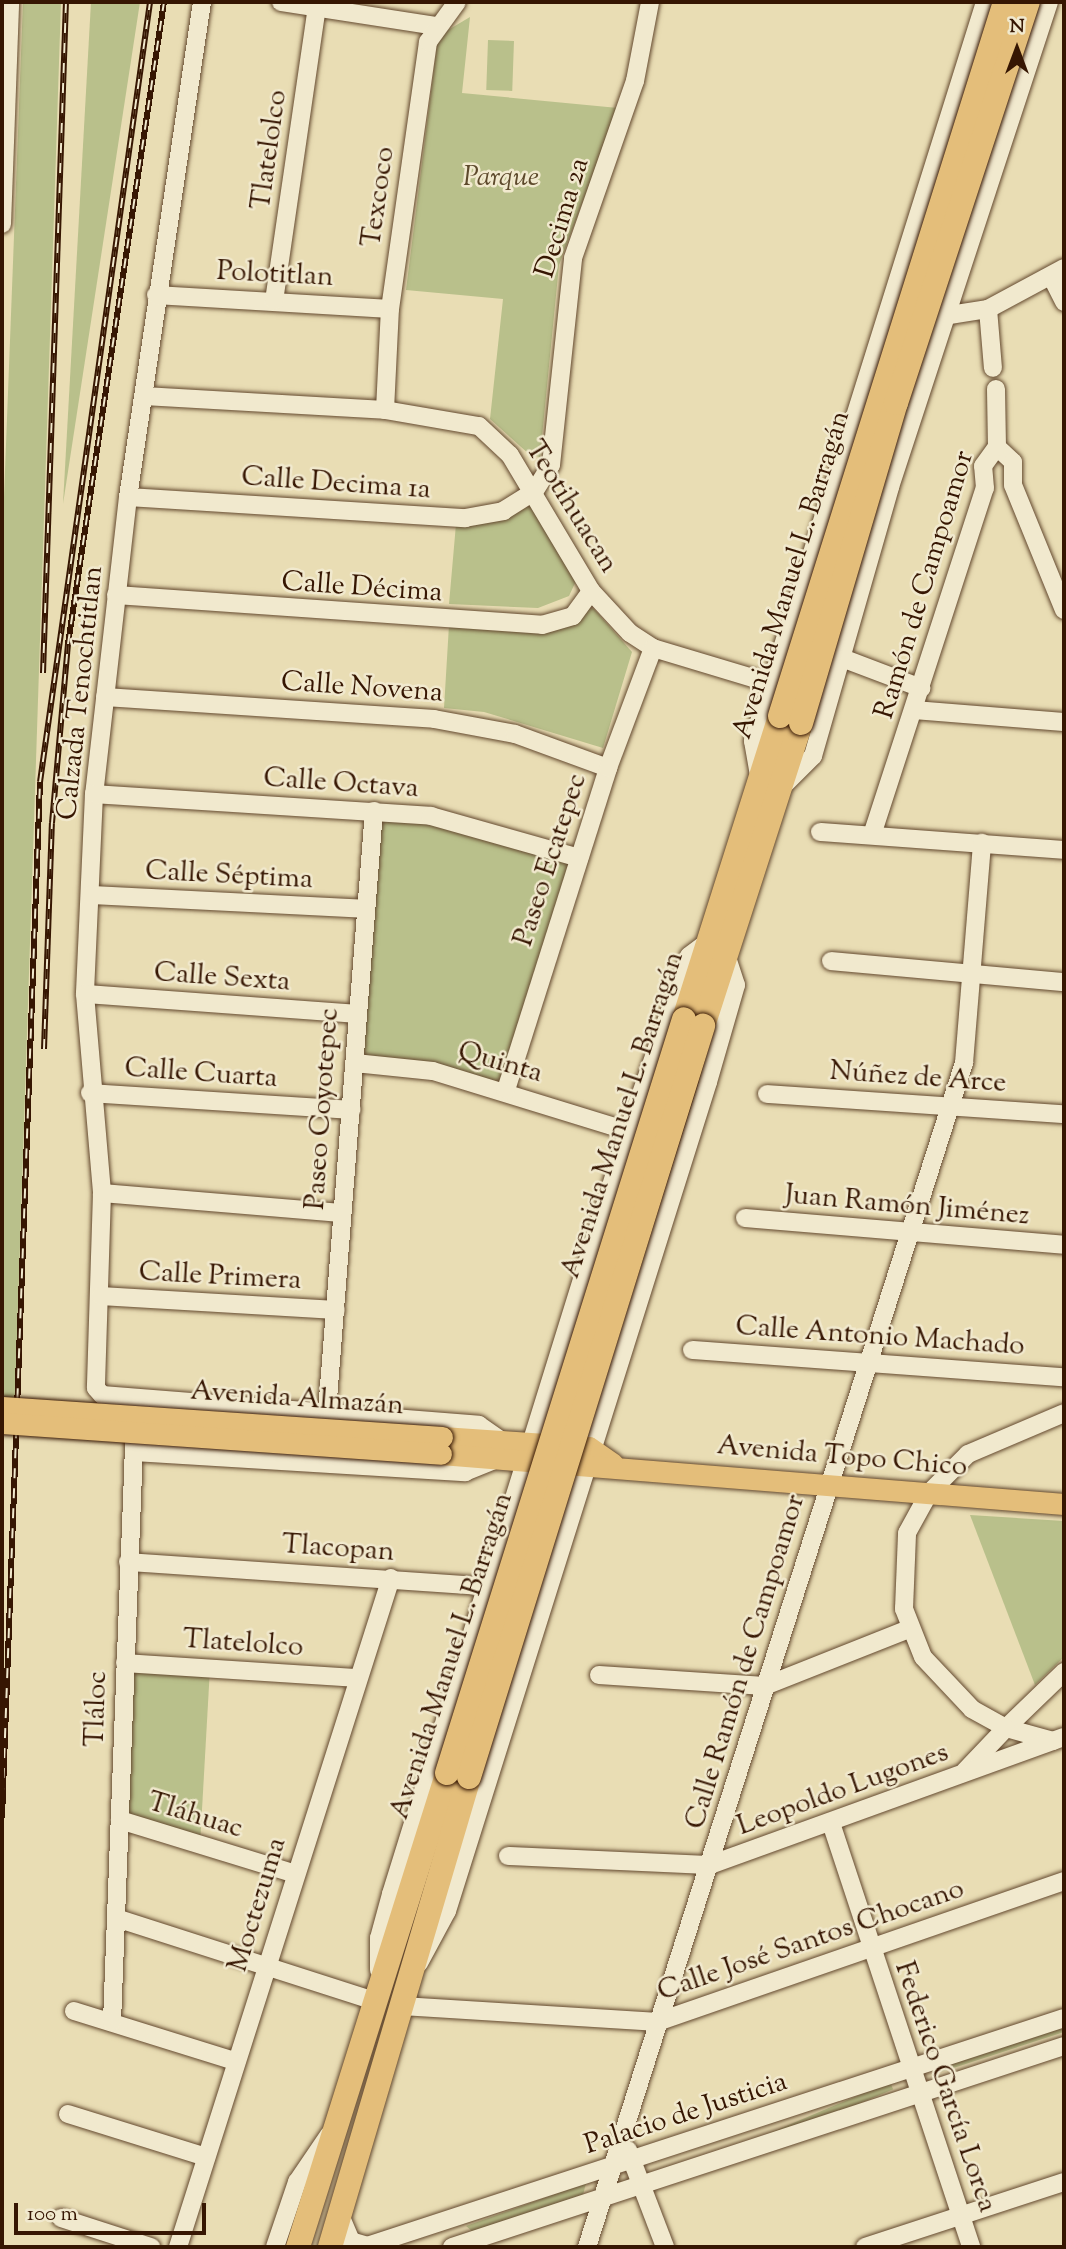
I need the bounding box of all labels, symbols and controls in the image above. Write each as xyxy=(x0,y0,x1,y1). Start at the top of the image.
north arrow xyxy=(982,14,1052,84)
text: N xyxy=(1009,14,1025,41)
street label: Tlatelolco xyxy=(245,88,295,212)
street label: Texcoco xyxy=(355,145,403,249)
street label: Decima 2a xyxy=(529,154,597,282)
park label: Parque xyxy=(463,161,539,195)
street label: Polotitlan xyxy=(216,255,334,295)
street label: Avenida Manuel L. Barragán xyxy=(726,407,858,743)
street label: Teotihuacan xyxy=(517,435,625,579)
street label: Ramón de Campoamor xyxy=(868,447,982,723)
street label: Calle Decima 1a xyxy=(240,461,432,507)
street label: Calzada Tenochtitlan xyxy=(51,564,111,822)
street label: Calle Décima xyxy=(280,566,444,610)
street label: Calle Novena xyxy=(280,666,444,710)
street label: Calle Octava xyxy=(262,762,420,806)
street label: Paseo Ecatepec xyxy=(507,769,595,951)
street label: Calle Séptima xyxy=(144,855,314,897)
street label: Avenida Manuel L. Barragán xyxy=(554,947,692,1283)
street label: Calle Sexta xyxy=(153,956,291,1000)
street label: Paseo Coyotepec xyxy=(299,1007,347,1211)
street label: Quinta xyxy=(454,1035,546,1091)
street label: Calle Cuarta xyxy=(123,1052,279,1096)
street label: Núñez de Arce xyxy=(828,1055,1008,1101)
street label: Juan Ramón Jiménez xyxy=(783,1179,1031,1233)
street label: Calle Primera xyxy=(138,1256,302,1298)
street label: Calle Antonio Machado xyxy=(734,1310,1026,1364)
street label: Avenida Almazán xyxy=(189,1375,405,1423)
street label: Avenida Topo Chico xyxy=(715,1429,969,1485)
street label: Avenida Manuel L. Barragán xyxy=(383,1488,521,1824)
street label: Calle Ramón de Campoamor xyxy=(679,1491,813,1833)
street label: Tlacopan xyxy=(281,1528,395,1570)
street label: Tlatelolco xyxy=(182,1623,304,1665)
street label: Tláloc xyxy=(79,1670,115,1748)
street label: Leopoldo Lugones xyxy=(733,1736,953,1844)
street label: Tláhuac xyxy=(143,1786,247,1846)
street label: Moctezuma xyxy=(222,1834,294,1976)
street label: Calle José Santos Chocano xyxy=(653,1873,969,2009)
street label: Federico García Lorca xyxy=(886,1957,1004,2217)
street label: Palacio de Justicia xyxy=(580,2065,792,2163)
scale bar xyxy=(18,2190,210,2234)
text: 100 m xyxy=(27,2200,78,2230)

